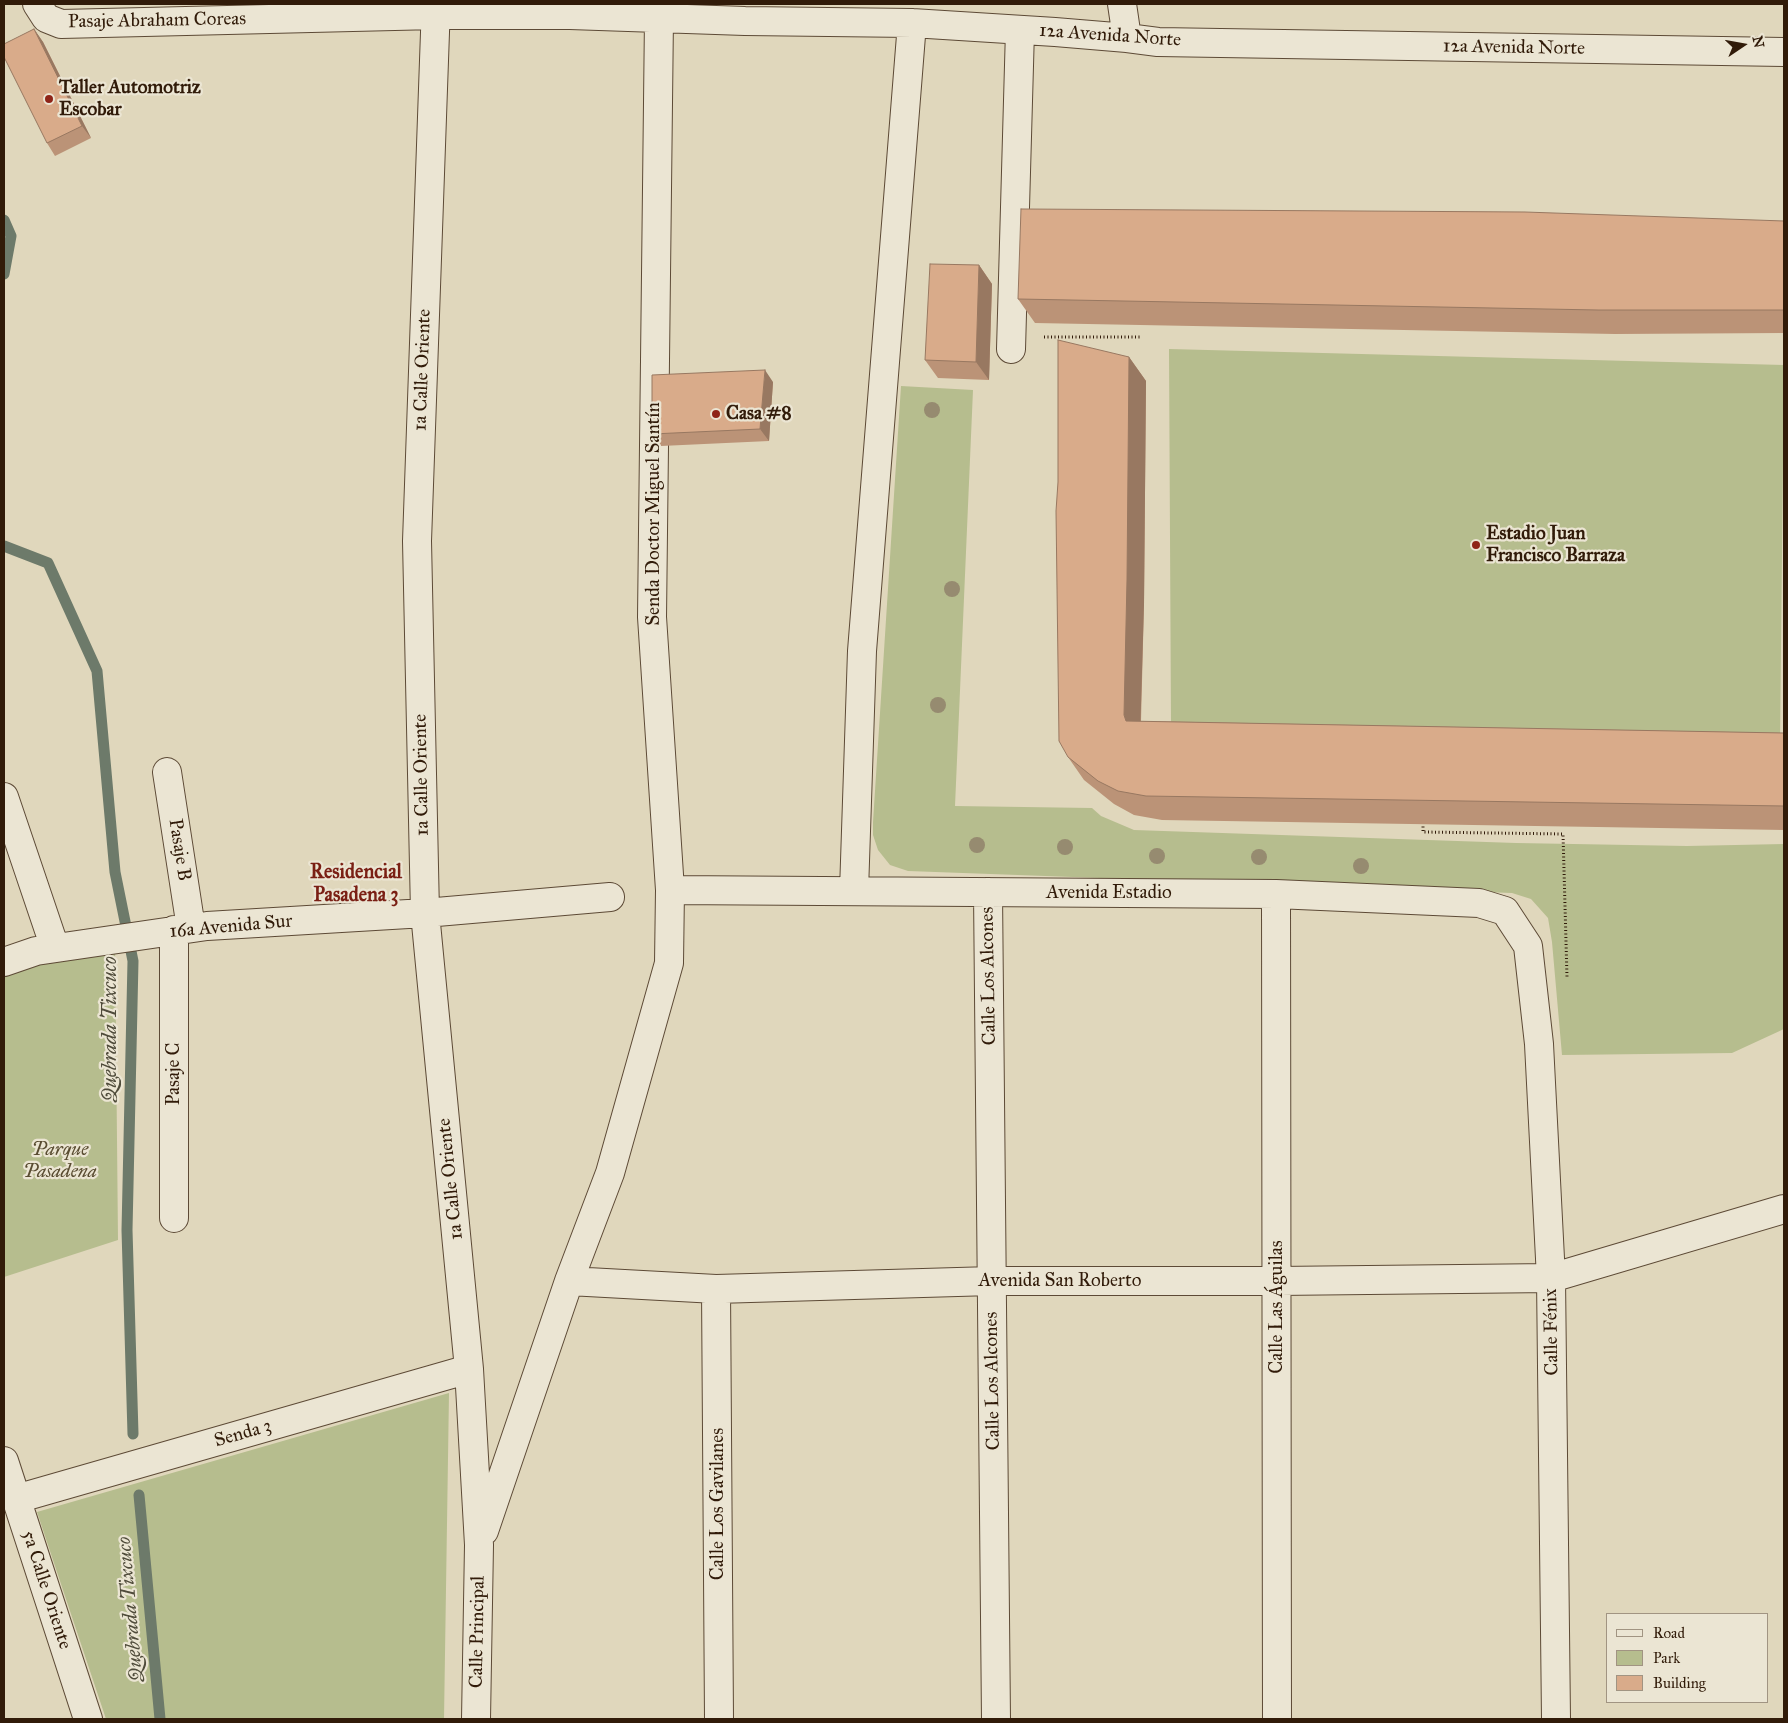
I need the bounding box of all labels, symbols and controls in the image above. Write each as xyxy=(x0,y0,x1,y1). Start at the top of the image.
street label: Pasaje Abraham Coreas xyxy=(68,8,246,34)
street label: 12a Avenida Norte xyxy=(1038,20,1182,52)
north arrow xyxy=(1718,20,1768,70)
text: N xyxy=(1749,34,1768,49)
street label: 12a Avenida Norte xyxy=(1443,35,1585,61)
place label: Taller Automotriz Escobar xyxy=(59,77,201,121)
marker: Taller Automotriz Escobar xyxy=(43,93,55,105)
street label: 1a Calle Oriente xyxy=(409,308,437,432)
street label: Senda Doctor Miguel Santín xyxy=(643,402,665,626)
place label: Casa #8 xyxy=(726,403,792,425)
marker: Casa #8 xyxy=(710,408,722,420)
place label: Estadio Juan Francisco Barraza xyxy=(1486,523,1625,567)
marker: Estadio Juan Francisco Barraza xyxy=(1470,539,1482,551)
street label: 1a Calle Oriente xyxy=(410,714,434,836)
street label: Pasaje B xyxy=(163,817,195,883)
district label: Residencial Pasadena 3 xyxy=(310,861,402,908)
street label: Avenida Estadio xyxy=(1046,882,1172,904)
street label: Calle Los Alcones xyxy=(976,906,1002,1046)
street label: 16a Avenida Sur xyxy=(169,910,293,944)
water label: Quebrada Tixcuco xyxy=(99,956,123,1102)
street label: Pasaje C xyxy=(163,1042,185,1106)
street label: 1a Calle Oriente xyxy=(433,1117,469,1241)
park label: Parque Pasadena xyxy=(23,1139,97,1183)
street label: Calle Las Águilas xyxy=(1266,1240,1288,1374)
street label: Avenida San Roberto xyxy=(979,1270,1141,1292)
street label: Calle Fénix xyxy=(1540,1288,1564,1376)
street label: Calle Los Alcones xyxy=(980,1311,1006,1451)
street label: Senda 3 xyxy=(212,1415,274,1453)
street label: Calle Los Gavilanes xyxy=(707,1428,729,1580)
street label: 5a Calle Oriente xyxy=(16,1528,76,1652)
water label: Quebrada Tixcuco xyxy=(113,1536,149,1682)
street label: Calle Principal xyxy=(466,1576,490,1688)
legend xyxy=(1606,1613,1768,1703)
text: Road xyxy=(1653,1624,1685,1642)
text: Park xyxy=(1653,1649,1680,1667)
text: Building xyxy=(1653,1674,1706,1692)

